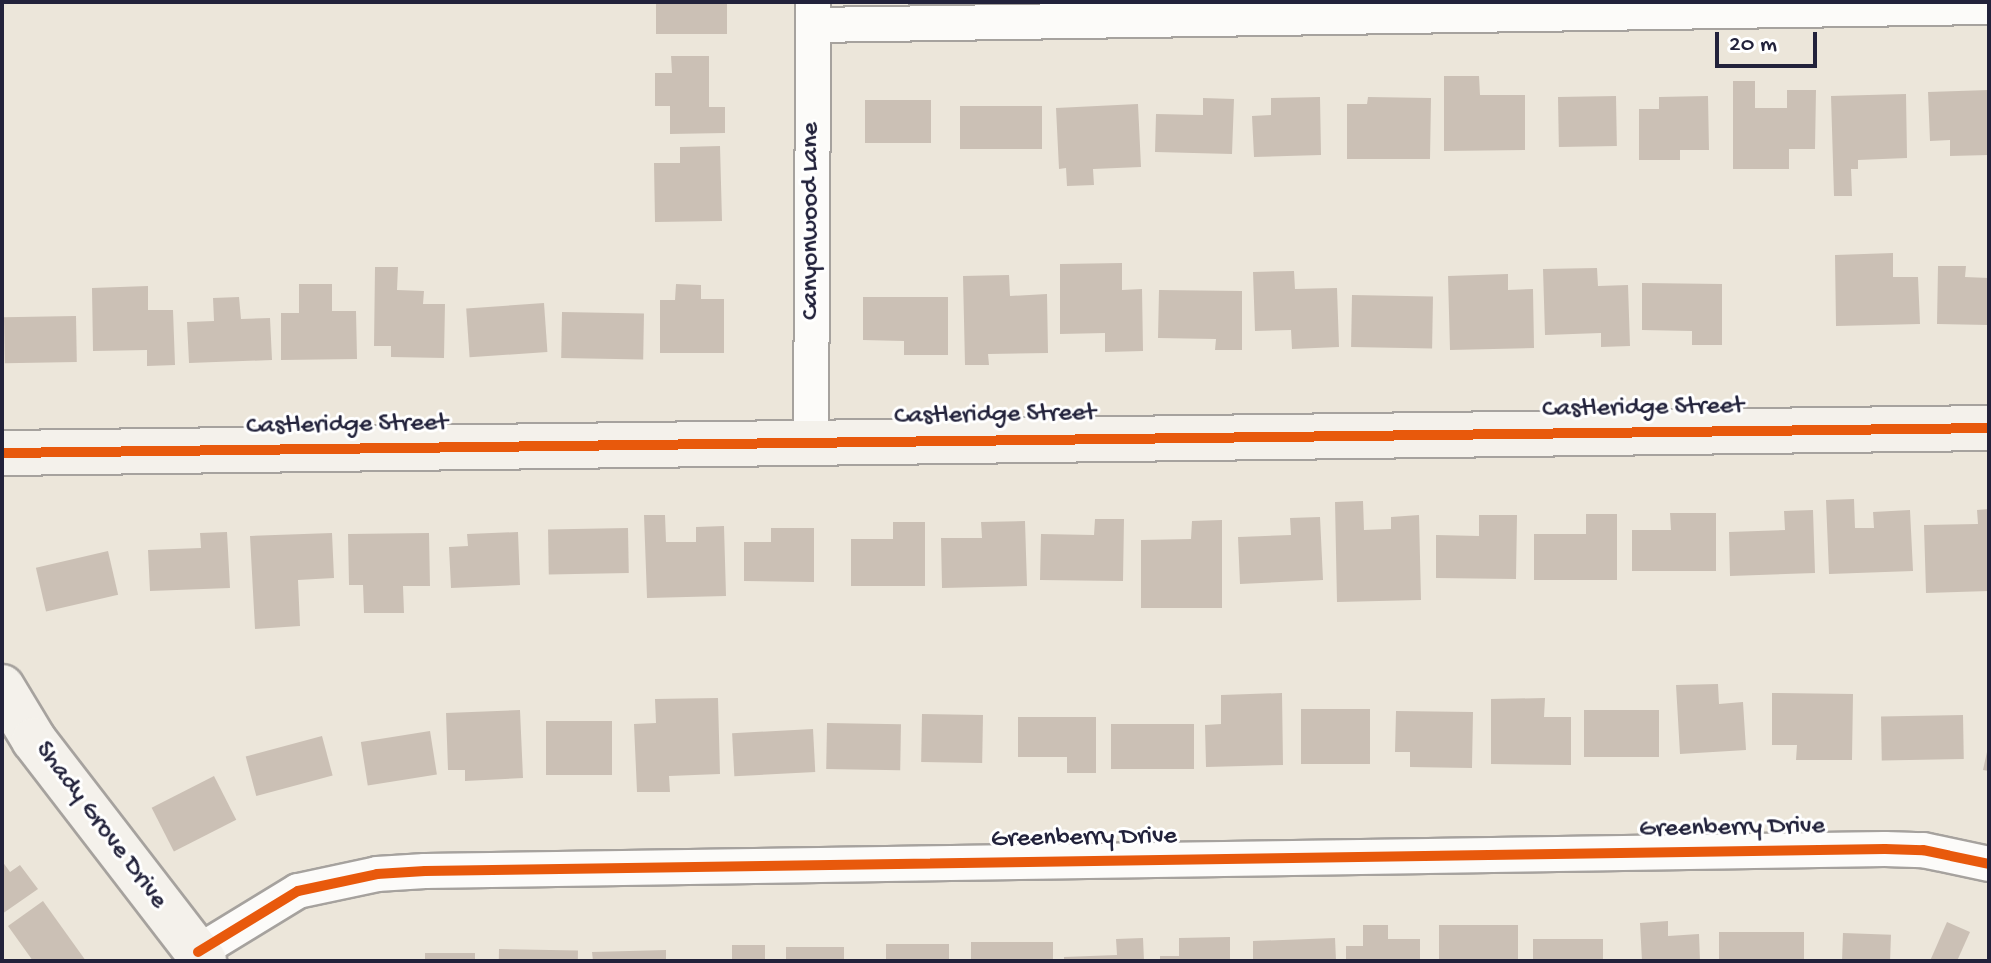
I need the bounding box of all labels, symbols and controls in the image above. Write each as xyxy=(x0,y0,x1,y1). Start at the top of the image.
scale bar xyxy=(1719,16,1821,66)
text: 20 m xyxy=(1729,31,1777,60)
street label: Canyonwood Lane xyxy=(796,122,828,320)
street label: Castleridge Street xyxy=(1542,392,1744,426)
street label: Castleridge Street xyxy=(894,399,1096,433)
street label: Castleridge Street xyxy=(246,409,448,443)
street label: Shady Grove Drive xyxy=(27,736,173,916)
street label: Greenberry Drive xyxy=(1639,812,1825,846)
street label: Greenberry Drive xyxy=(991,822,1177,856)

